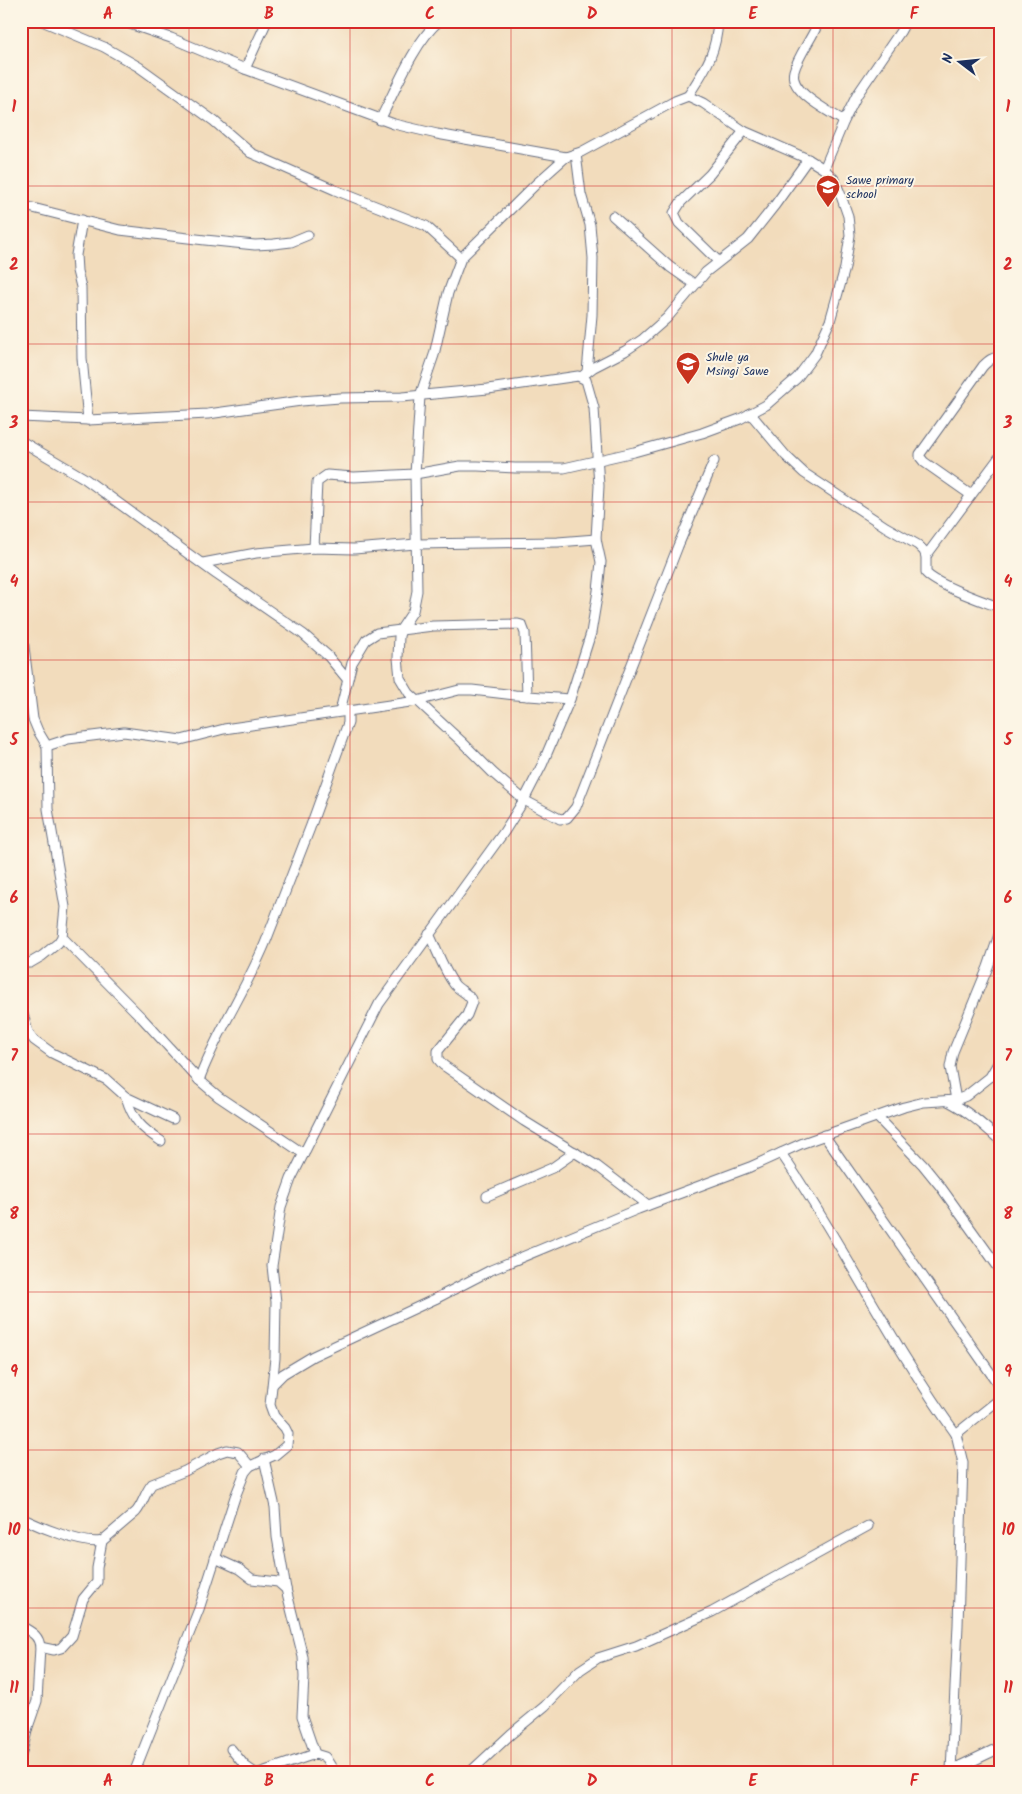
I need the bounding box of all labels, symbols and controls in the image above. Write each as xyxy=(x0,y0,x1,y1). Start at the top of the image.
text: A xyxy=(103,2,113,27)
text: B xyxy=(264,2,274,27)
text: C xyxy=(425,2,435,27)
text: D xyxy=(587,2,598,27)
text: E xyxy=(749,2,759,27)
text: F xyxy=(910,2,920,27)
north arrow xyxy=(934,38,984,88)
text: N xyxy=(937,51,960,66)
text: 1 xyxy=(12,95,17,120)
text: 1 xyxy=(1006,95,1011,120)
place label: Sawe primary school xyxy=(846,171,914,204)
school or university icon: Sawe primary school xyxy=(815,174,841,208)
text: 2 xyxy=(9,253,19,278)
text: 2 xyxy=(1003,253,1013,278)
place label: Shule ya Msingi Sawe xyxy=(706,348,769,381)
school or university icon: Shule ya Msingi Sawe xyxy=(675,351,701,385)
text: 3 xyxy=(9,411,19,436)
text: 3 xyxy=(1003,411,1013,436)
text: 4 xyxy=(10,570,19,595)
text: 4 xyxy=(1004,570,1013,595)
text: 5 xyxy=(9,728,20,753)
text: 5 xyxy=(1003,728,1014,753)
text: 6 xyxy=(10,886,19,911)
text: 6 xyxy=(1004,886,1013,911)
text: 7 xyxy=(10,1044,18,1069)
text: 7 xyxy=(1004,1044,1012,1069)
text: 8 xyxy=(9,1202,19,1227)
text: 8 xyxy=(1003,1202,1013,1227)
text: 9 xyxy=(10,1360,18,1385)
text: 9 xyxy=(1004,1360,1012,1385)
text: 10 xyxy=(7,1518,21,1543)
text: 10 xyxy=(1001,1518,1015,1543)
text: 11 xyxy=(9,1676,19,1701)
text: 11 xyxy=(1003,1676,1013,1701)
text: A xyxy=(103,1769,113,1794)
text: B xyxy=(264,1769,274,1794)
text: C xyxy=(425,1769,435,1794)
text: D xyxy=(587,1769,598,1794)
text: E xyxy=(749,1769,759,1794)
text: F xyxy=(910,1769,920,1794)

